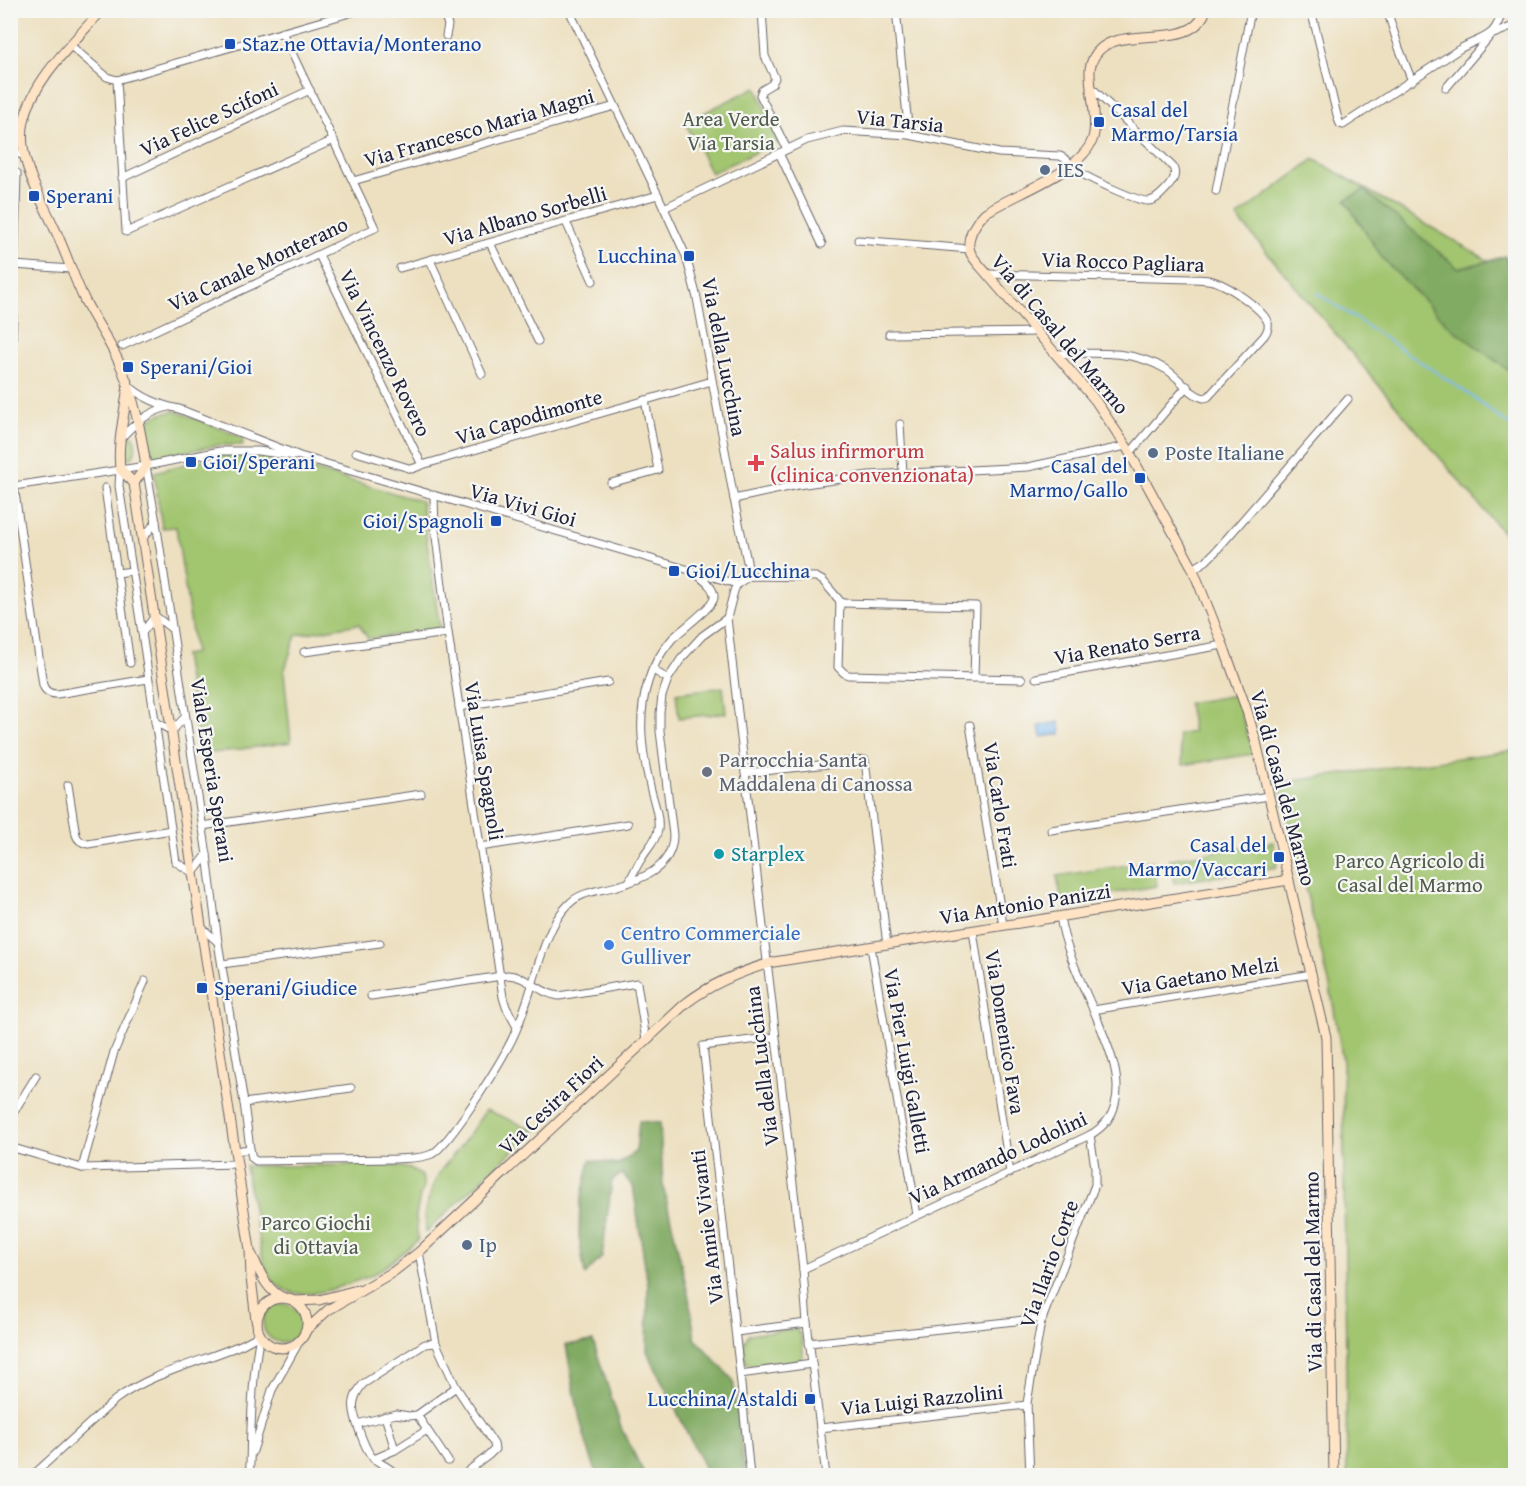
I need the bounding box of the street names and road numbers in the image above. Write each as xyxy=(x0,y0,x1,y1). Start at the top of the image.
street label: Via Felice Scifoni xyxy=(134,73,283,164)
street label: Via Francesco Maria Magni xyxy=(360,80,598,175)
street label: Via Tarsia xyxy=(855,100,945,141)
street label: Via Albano Sorbelli xyxy=(439,177,610,254)
street label: Via Canale Monterano xyxy=(163,208,353,319)
street label: Via Rocco Pagliara xyxy=(1041,243,1205,280)
street label: Via di Casal del Marmo xyxy=(984,247,1137,421)
street label: Via Vincenzo Rovero xyxy=(332,264,439,442)
street label: Via della Lucchina xyxy=(694,275,755,439)
street label: Via Capodimonte xyxy=(452,381,606,452)
street label: Via Vivi Gioi xyxy=(466,474,580,535)
street label: Via Renato Serra xyxy=(1051,616,1202,673)
street label: Viale Esperia Sperani xyxy=(183,675,242,865)
street label: Via Luisa Spagnoli xyxy=(457,679,512,843)
street label: Via di Casal del Marmo xyxy=(1242,687,1325,889)
street label: Via Carlo Frati xyxy=(975,740,1026,870)
street label: Via Antonio Panizzi xyxy=(937,875,1113,932)
street label: Via Domenico Fava xyxy=(977,948,1034,1116)
street label: Via Gaetano Melzi xyxy=(1119,948,1281,1003)
street label: Via Pier Luigi Galletti xyxy=(876,966,939,1156)
street label: Via della Lucchina xyxy=(736,984,787,1148)
street label: Via Cesira Fiori xyxy=(491,1048,610,1162)
street label: Via Armando Lodolini xyxy=(904,1103,1092,1212)
street label: Via Annie Vivanti xyxy=(682,1148,731,1306)
street label: Via di Casal del Marmo xyxy=(1295,1171,1330,1373)
street label: Via Ilario Corte xyxy=(1011,1195,1086,1332)
street label: Via Luigi Razzolini xyxy=(839,1376,1005,1423)

